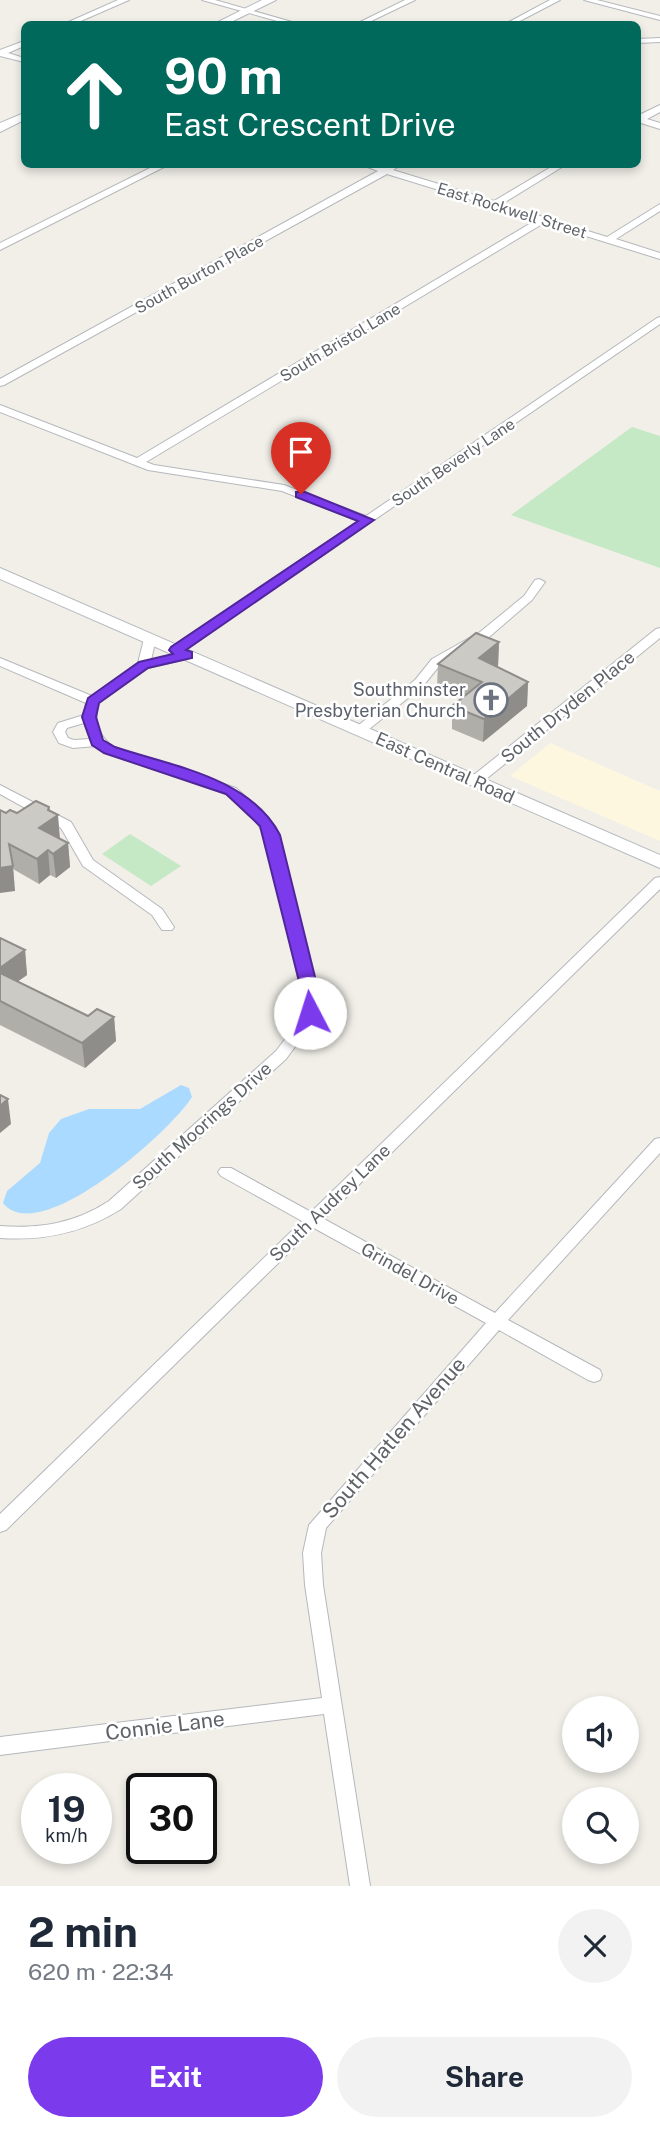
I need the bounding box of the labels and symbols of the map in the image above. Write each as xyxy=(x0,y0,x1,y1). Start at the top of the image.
street label: East Rockwell Street xyxy=(435,179,589,242)
street label: South Burton Place xyxy=(132,231,267,318)
street label: South Bristol Lane xyxy=(277,299,404,386)
street label: South Beverly Lane xyxy=(388,414,518,511)
pin xyxy=(271,422,331,494)
street label: South Dryden Place xyxy=(497,646,639,767)
place label: Southminster Presbyterian Church xyxy=(295,679,466,721)
church icon: Southminster Presbyterian Church xyxy=(472,681,510,719)
street label: East Central Road xyxy=(372,727,518,808)
position arrow xyxy=(273,976,347,1050)
street label: South Moorings Drive xyxy=(128,1058,276,1194)
street label: South Audrey Lane xyxy=(265,1140,394,1266)
street label: Grindel Drive xyxy=(357,1238,463,1309)
street label: South Hatlen Avenue xyxy=(317,1352,471,1524)
street label: Connie Lane xyxy=(104,1706,226,1745)
speed limit sign: 30 xyxy=(126,1773,217,1864)

